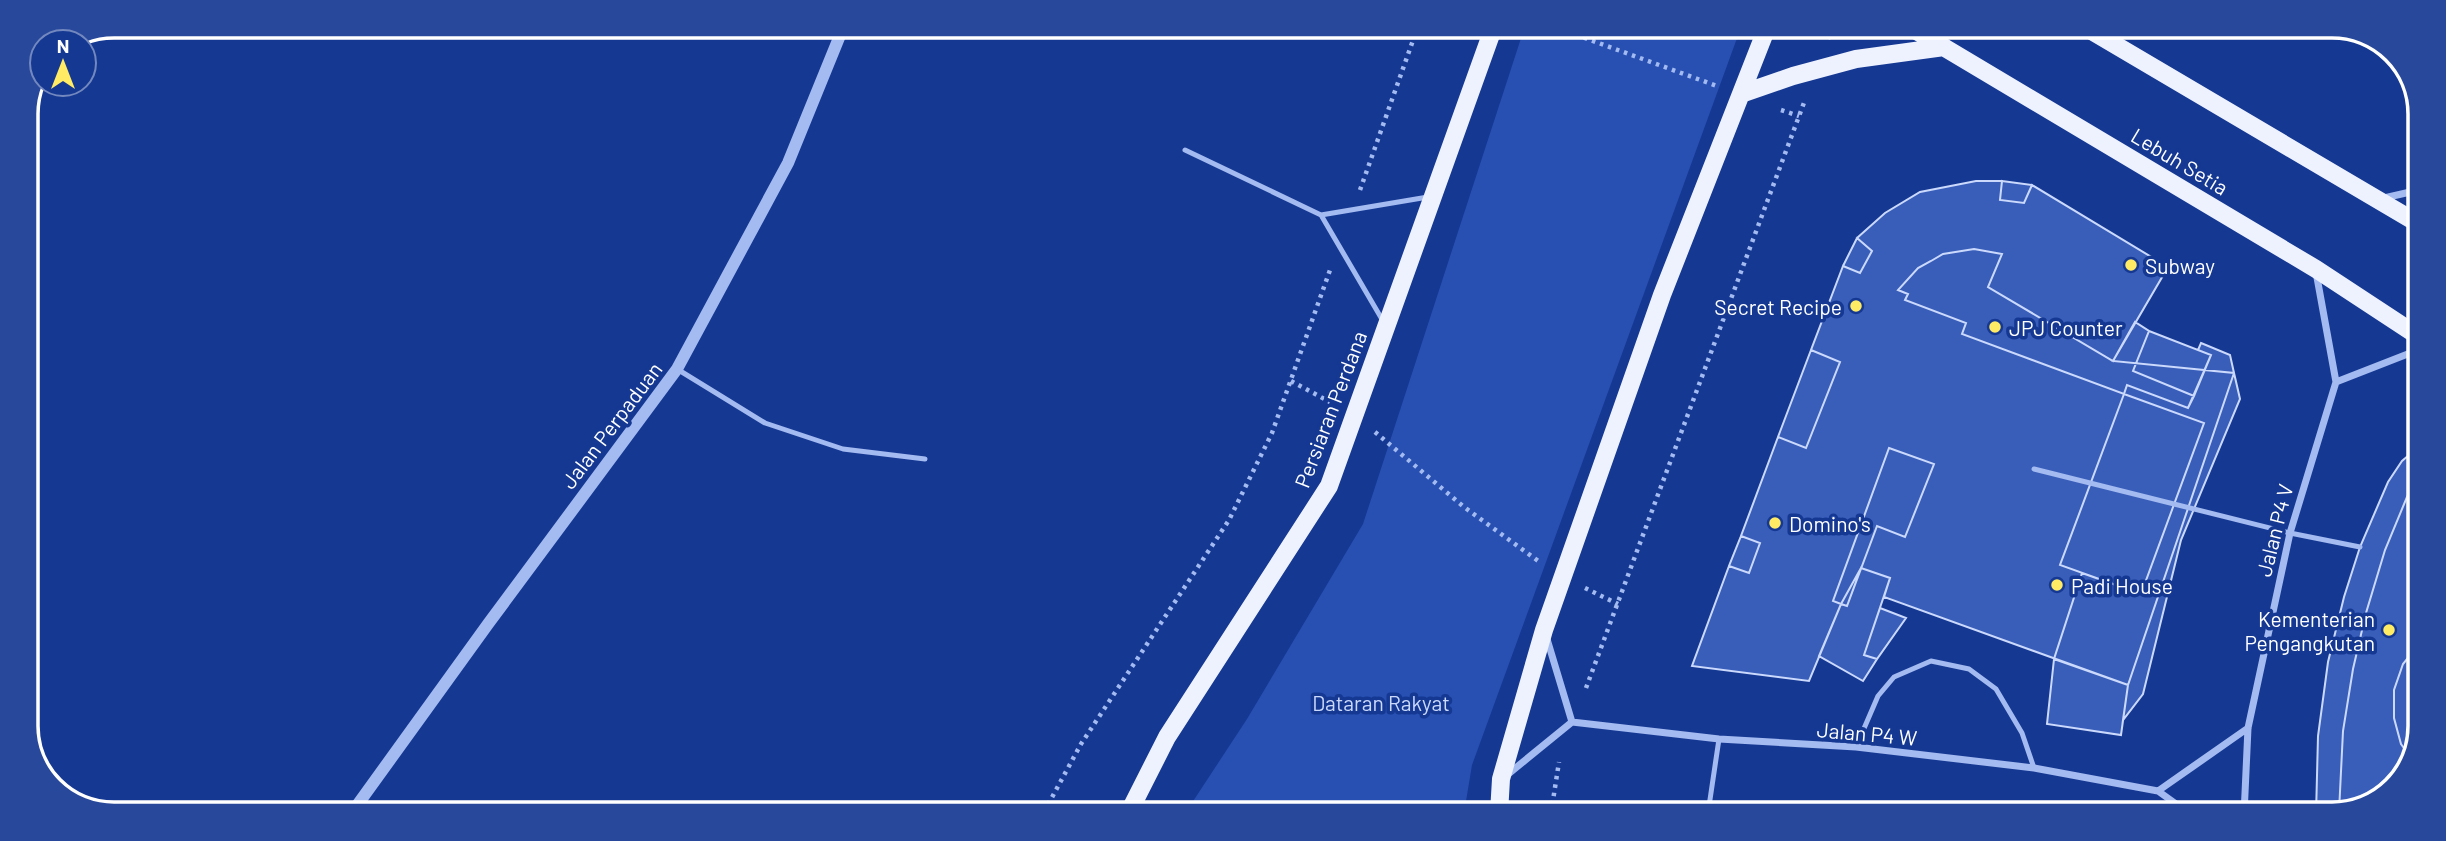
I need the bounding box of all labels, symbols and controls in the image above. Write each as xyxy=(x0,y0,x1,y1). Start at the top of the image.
north arrow xyxy=(28,28,98,98)
text: N xyxy=(57,34,69,57)
street label: Lebuh Setia xyxy=(2127,122,2233,200)
place label: Subway xyxy=(2145,253,2215,278)
marker: Subway xyxy=(2123,257,2139,273)
place label: Secret Recipe xyxy=(1714,294,1842,319)
marker: Secret Recipe xyxy=(1848,298,1864,314)
place label: JPJ Counter xyxy=(2009,315,2123,340)
marker: JPJ Counter xyxy=(1987,319,2003,335)
street label: Persiaran Perdana xyxy=(1289,327,1371,491)
street label: Jalan Perpaduan xyxy=(555,357,667,493)
street label: Jalan P4 V xyxy=(2250,481,2298,579)
place label: Domino's xyxy=(1789,511,1871,536)
marker: Domino's xyxy=(1767,515,1783,531)
place label: Padi House xyxy=(2071,573,2173,598)
marker: Padi House xyxy=(2049,577,2065,593)
place label: Kementerian Pengangkutan xyxy=(2244,606,2375,655)
marker: Kementerian Pengangkutan xyxy=(2381,622,2397,638)
park label: Dataran Rakyat xyxy=(1312,690,1450,715)
street label: Jalan P4 W xyxy=(1816,716,1918,750)

